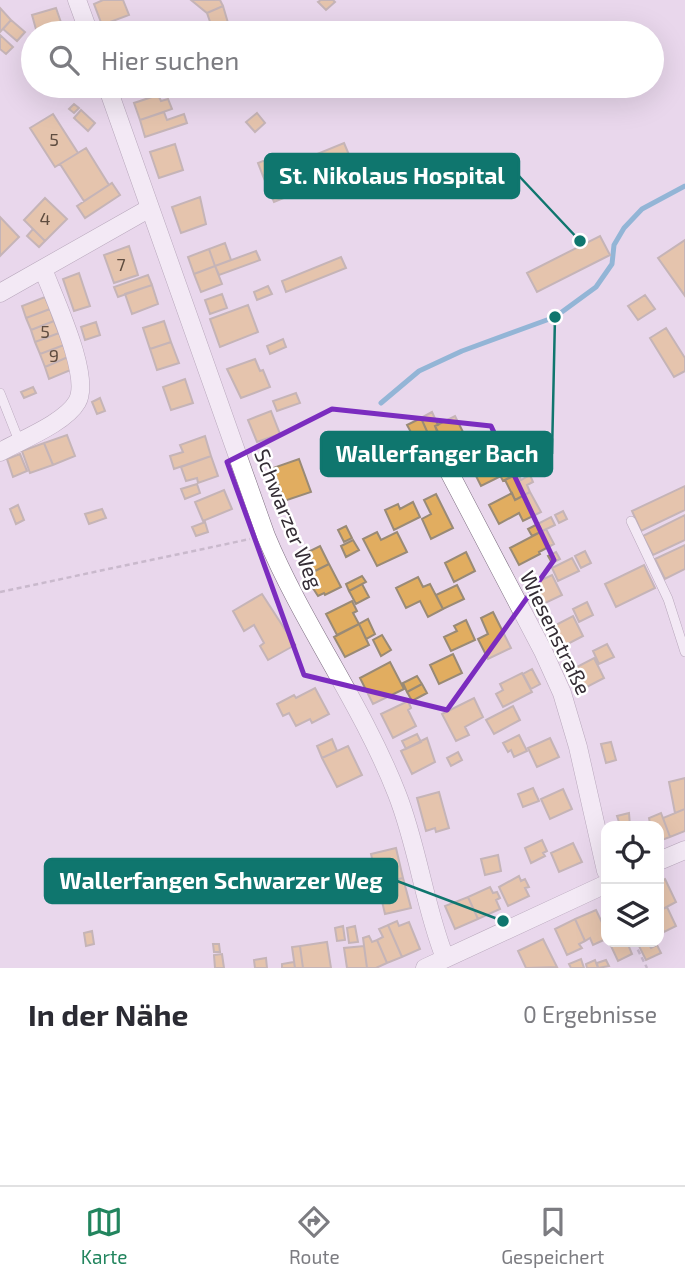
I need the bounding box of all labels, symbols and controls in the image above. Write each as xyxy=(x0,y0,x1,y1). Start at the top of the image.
search box xyxy=(21,21,664,98)
icon: search xyxy=(45,41,83,79)
text: Hier suchen xyxy=(101,44,239,75)
house number: 5 xyxy=(49,128,59,150)
callout: St. Nikolaus Hospital xyxy=(265,154,519,198)
text: St. Nikolaus Hospital xyxy=(279,161,505,189)
house number: 4 xyxy=(39,207,51,229)
house number: 7 xyxy=(116,253,126,275)
house number: 5 xyxy=(40,320,50,342)
house number: 9 xyxy=(49,344,59,366)
callout: Wallerfanger Bach xyxy=(321,432,552,476)
text: Wallerfanger Bach xyxy=(335,439,539,467)
street label: Schwarzer Weg xyxy=(250,445,329,592)
street label: Wiesenstraße xyxy=(516,566,597,698)
map controls xyxy=(601,821,664,947)
button: locate xyxy=(601,821,664,884)
callout: Wallerfangen Schwarzer Weg xyxy=(45,859,397,903)
text: Wallerfangen Schwarzer Weg xyxy=(59,866,383,894)
button: layers xyxy=(601,884,664,947)
text: In der Nähe xyxy=(28,996,189,1032)
text: 0 Ergebnisse xyxy=(523,1000,657,1028)
tab: Karte xyxy=(81,1203,127,1268)
tab: Route xyxy=(289,1203,340,1268)
tab: Gespeichert xyxy=(501,1203,604,1268)

